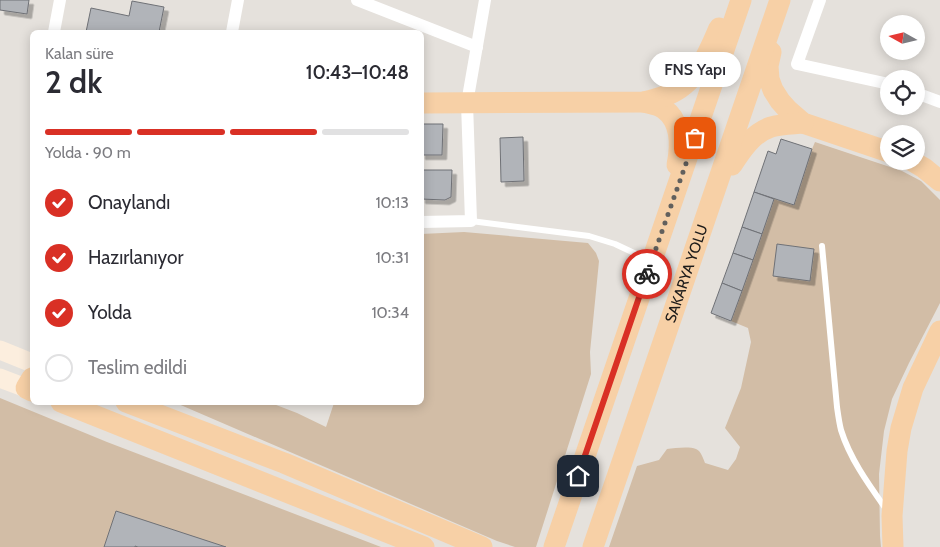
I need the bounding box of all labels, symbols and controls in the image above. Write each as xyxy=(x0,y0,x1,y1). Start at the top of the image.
north arrow xyxy=(880,15,925,60)
map controls xyxy=(880,15,925,170)
text: Kalan süre xyxy=(45,44,114,63)
callout: FNS Yapı xyxy=(649,53,741,88)
text: FNS Yapı xyxy=(664,60,726,79)
text: 10:43–10:48 xyxy=(306,61,409,84)
text: 2 dk xyxy=(45,62,102,101)
button: locate xyxy=(880,70,925,115)
pin xyxy=(674,117,716,159)
icon: bag xyxy=(681,124,709,152)
button: layers xyxy=(880,125,925,170)
text: Yolda · 90 m xyxy=(45,143,131,162)
icon: check xyxy=(45,189,73,217)
text: Onaylandı xyxy=(88,191,170,214)
text: 10:13 xyxy=(375,193,409,212)
street label: SAKARYA YOLU xyxy=(661,222,712,325)
icon: check xyxy=(45,244,73,272)
text: Hazırlanıyor xyxy=(88,246,183,269)
text: 10:31 xyxy=(375,248,409,267)
courier xyxy=(622,249,672,299)
icon: bike xyxy=(633,260,661,288)
icon: check xyxy=(45,299,73,327)
text: Yolda xyxy=(88,301,132,324)
text: 10:34 xyxy=(371,303,409,322)
text: Teslim edildi xyxy=(88,356,187,379)
pin xyxy=(557,455,599,497)
icon: home xyxy=(564,462,592,490)

